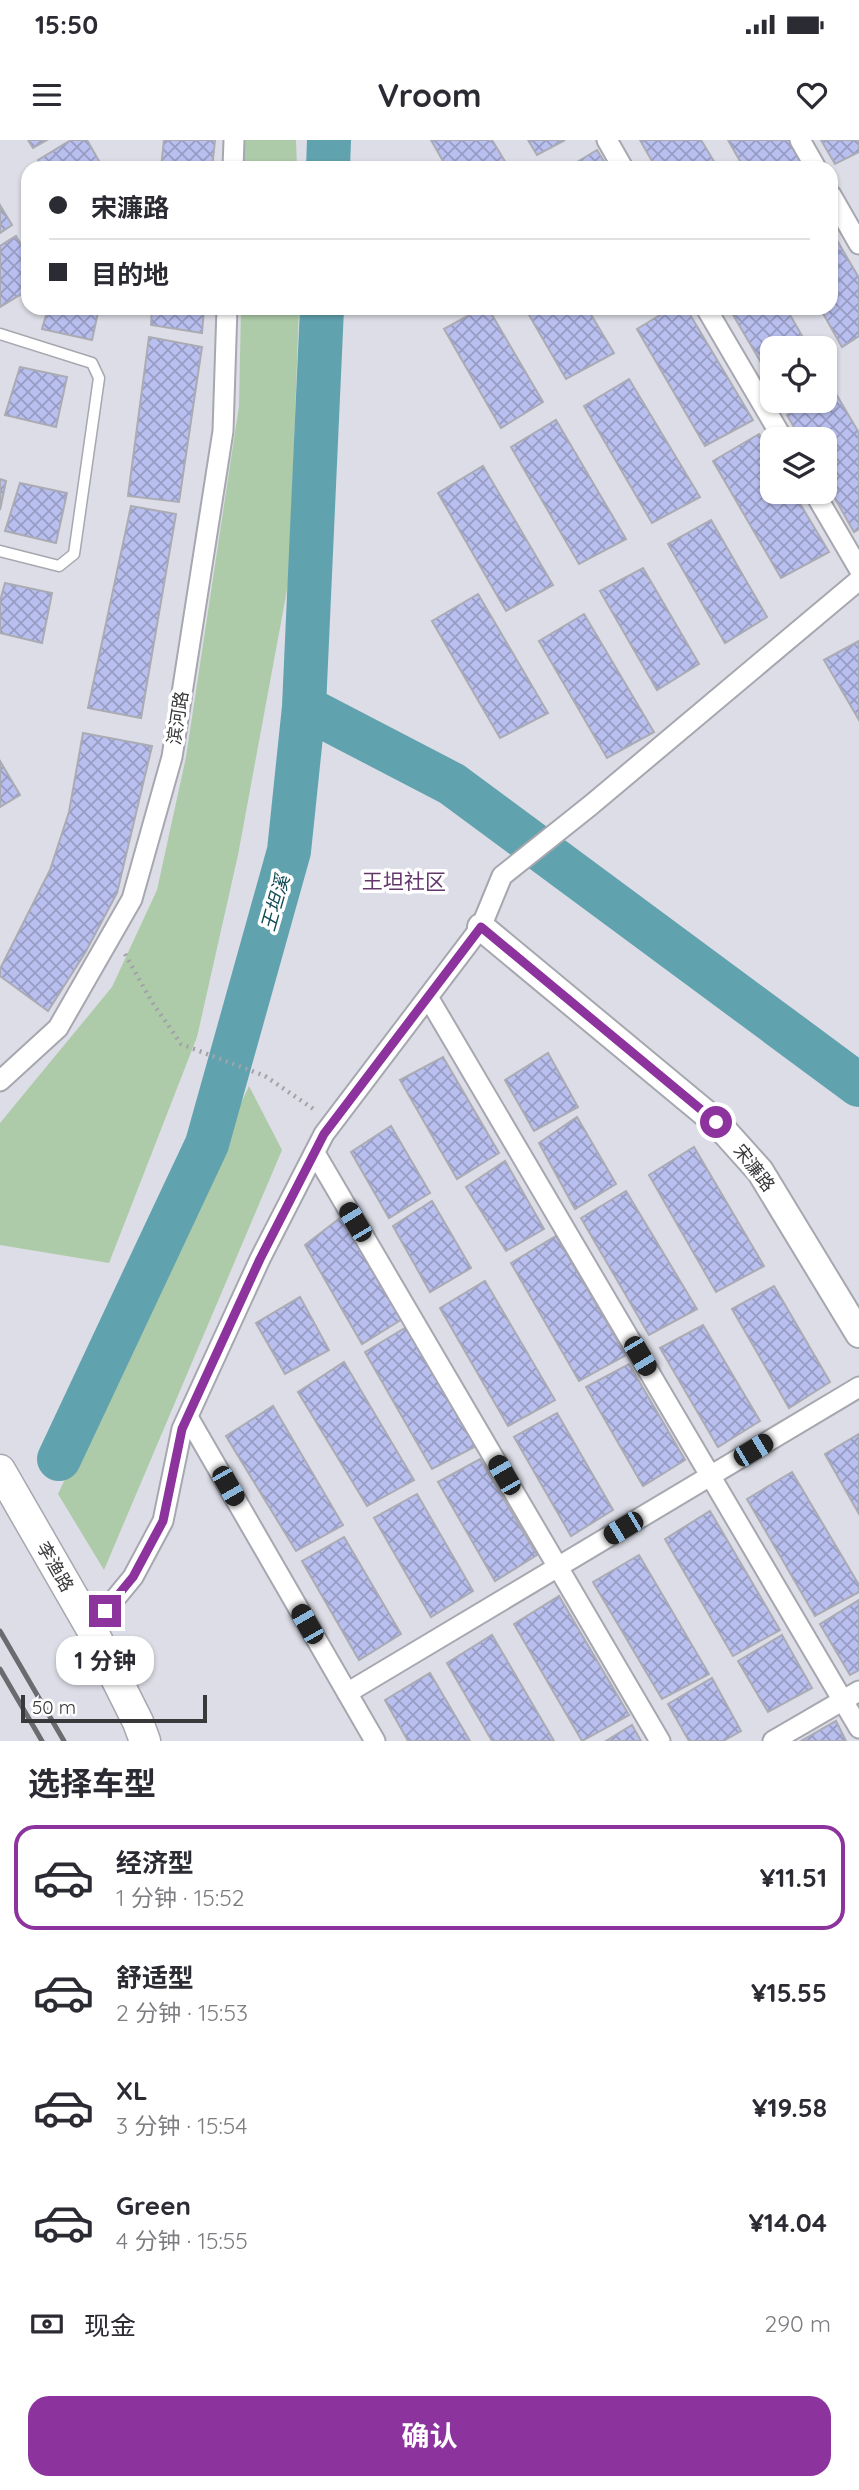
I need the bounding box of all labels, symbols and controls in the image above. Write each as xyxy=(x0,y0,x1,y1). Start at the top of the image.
text: 15:50 xyxy=(35,8,98,41)
text: Vroom xyxy=(378,75,481,115)
icon: menu xyxy=(28,76,66,114)
icon: heart xyxy=(793,76,831,114)
text: 宋濂路 xyxy=(91,191,169,224)
text: 目的地 xyxy=(91,258,169,291)
map controls xyxy=(760,336,837,504)
button: locate xyxy=(760,336,837,413)
button: layers xyxy=(760,427,837,504)
street label: 滨河路 xyxy=(162,689,193,746)
district label: 王坦社区 xyxy=(362,868,446,894)
water label: 王坦溪 xyxy=(256,870,295,934)
route start xyxy=(700,1106,732,1138)
street label: 宋濂路 xyxy=(729,1139,780,1196)
car xyxy=(336,1199,375,1245)
car xyxy=(621,1333,660,1379)
car xyxy=(730,1430,777,1470)
car xyxy=(485,1452,524,1498)
car xyxy=(209,1463,248,1509)
car xyxy=(600,1508,647,1548)
street label: 李渔路 xyxy=(32,1538,79,1596)
route end xyxy=(89,1595,121,1627)
car xyxy=(288,1601,327,1647)
callout: 1 分钟 xyxy=(56,1636,154,1684)
text: 1 分钟 xyxy=(74,1646,136,1675)
scale bar xyxy=(21,1692,206,1724)
text: 50 m xyxy=(32,1695,76,1719)
text: 选择车型 xyxy=(28,1763,156,1803)
icon: car xyxy=(32,1846,95,1909)
text: 经济型 xyxy=(116,1846,194,1879)
text: ¥11.51 xyxy=(760,1861,827,1894)
text: 1 分钟 · 15:52 xyxy=(116,1883,244,1912)
icon: car xyxy=(32,1961,95,2024)
text: 舒适型 xyxy=(116,1961,194,1994)
text: ¥15.55 xyxy=(751,1976,827,2009)
text: 2 分钟 · 15:53 xyxy=(116,1998,248,2027)
text: XL xyxy=(116,2074,148,2107)
icon: car xyxy=(32,2076,95,2139)
text: ¥19.58 xyxy=(752,2091,827,2124)
text: 3 分钟 · 15:54 xyxy=(116,2111,247,2140)
text: Green xyxy=(116,2189,191,2222)
icon: car xyxy=(32,2191,95,2254)
text: ¥14.04 xyxy=(748,2206,827,2239)
text: 4 分钟 · 15:55 xyxy=(116,2226,248,2255)
icon: cash xyxy=(28,2305,66,2343)
text: 现金 xyxy=(84,2309,136,2342)
text: 290 m xyxy=(764,2309,831,2338)
button: 确认 xyxy=(28,2396,831,2476)

